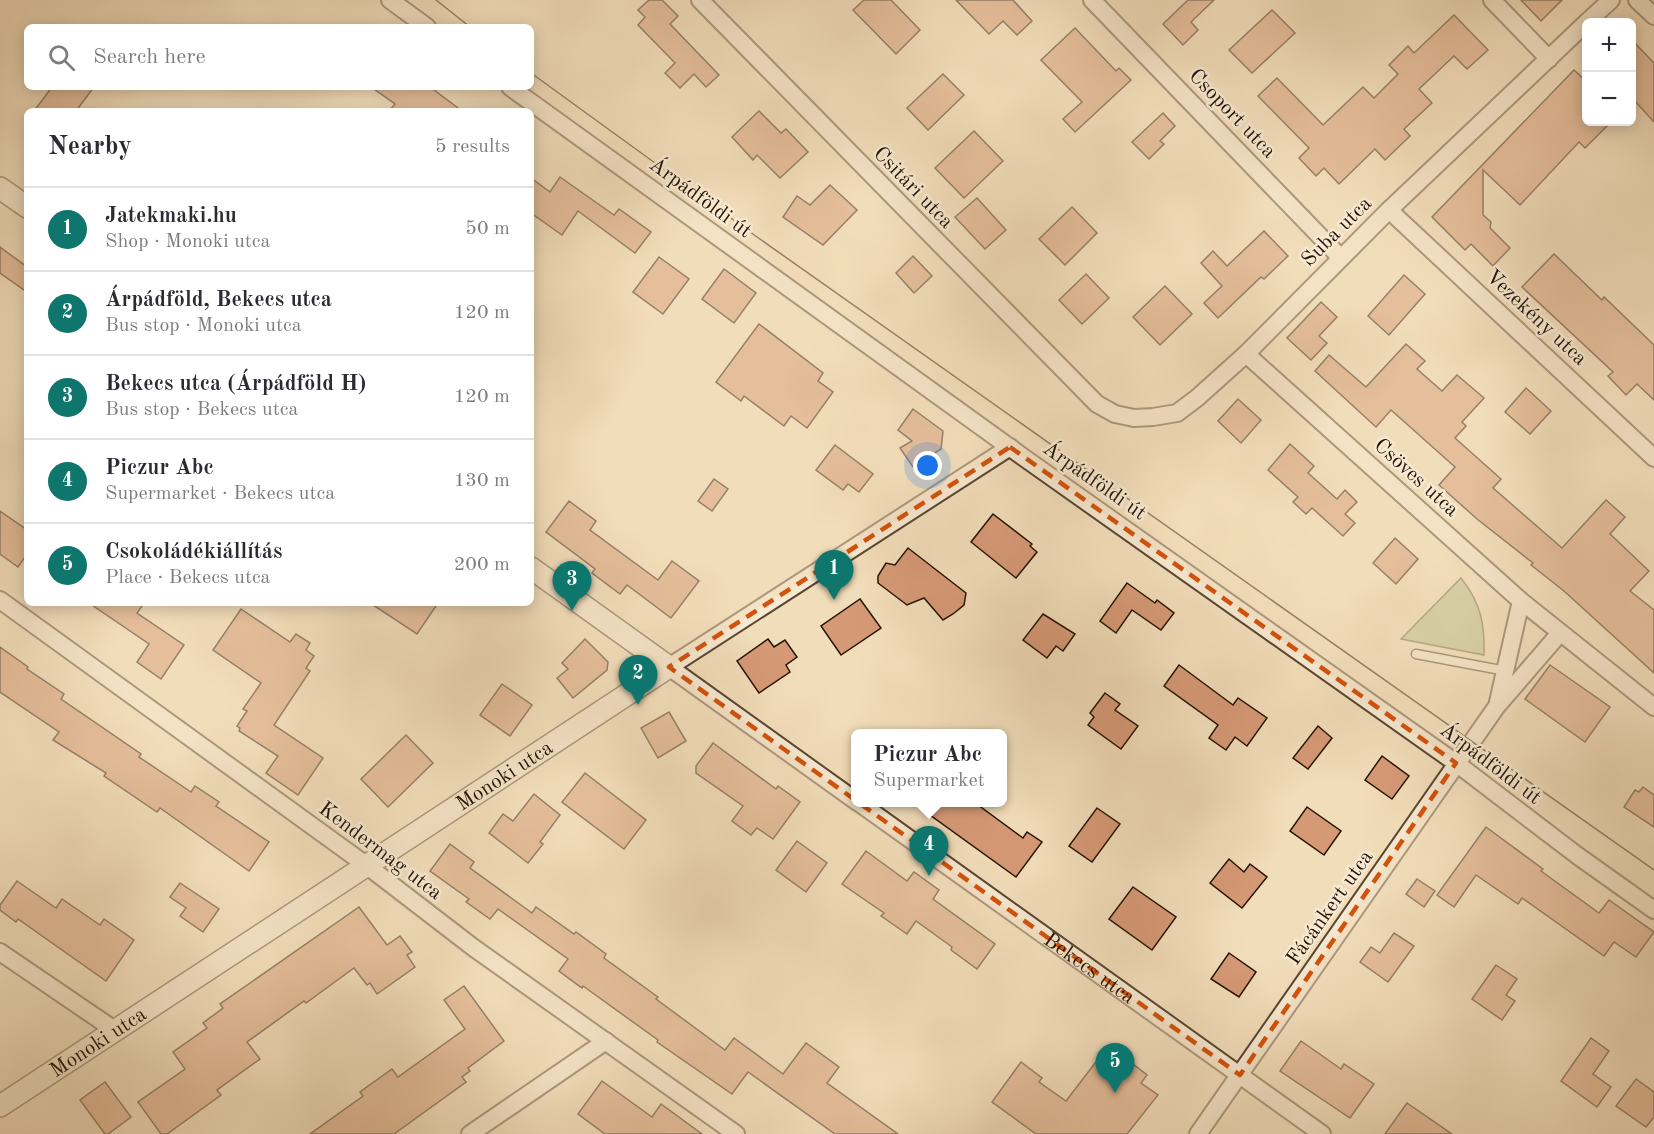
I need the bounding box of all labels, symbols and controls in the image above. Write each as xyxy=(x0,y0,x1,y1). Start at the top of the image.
map controls xyxy=(1582,18,1636,126)
button: + xyxy=(1582,18,1636,72)
search box xyxy=(24,24,534,90)
icon: search xyxy=(45,41,78,74)
text: Search here xyxy=(93,46,206,68)
street label: Csoport utca xyxy=(1184,65,1279,163)
button: − xyxy=(1582,72,1636,126)
text: Nearby xyxy=(48,134,132,160)
text: 5 results xyxy=(435,137,510,157)
street label: Csitári utca xyxy=(869,143,957,233)
street label: Árpádföldi út xyxy=(645,151,758,242)
street label: Suba utca xyxy=(1298,193,1376,271)
text: Jatekmaki.hu xyxy=(105,205,237,227)
text: 1 xyxy=(62,219,73,239)
text: 50 m xyxy=(465,219,510,239)
text: Shop · Monoki utca xyxy=(105,232,270,252)
street label: Vezekény utca xyxy=(1481,266,1591,370)
text: Árpádföld, Bekecs utca xyxy=(105,289,332,311)
text: 2 xyxy=(62,303,73,323)
text: 120 m xyxy=(454,303,510,323)
text: Bus stop · Monoki utca xyxy=(105,316,302,336)
text: Bekecs utca (Árpádföld H) xyxy=(105,373,366,395)
text: 3 xyxy=(62,387,73,407)
text: 120 m xyxy=(454,387,510,407)
text: Bus stop · Bekecs utca xyxy=(105,400,298,420)
street label: Árpádföldi út xyxy=(1039,435,1152,525)
street label: Csöves utca xyxy=(1370,435,1462,521)
your location xyxy=(913,451,942,480)
text: Piczur Abc xyxy=(105,457,214,479)
text: 4 xyxy=(62,471,73,491)
text: 130 m xyxy=(454,471,510,491)
text: Supermarket · Bekecs utca xyxy=(105,484,335,504)
text: Csokoládékiállítás xyxy=(105,541,282,563)
pin: 1 xyxy=(814,550,854,600)
text: 5 xyxy=(62,555,73,575)
text: 200 m xyxy=(454,555,510,575)
pin: 3 xyxy=(552,562,592,611)
text: Place · Bekecs utca xyxy=(105,568,270,588)
pin: 2 xyxy=(618,656,658,705)
street label: Árpádföldi út xyxy=(1435,716,1547,809)
popup xyxy=(851,729,1007,807)
street label: Monoki utca xyxy=(453,737,557,815)
text: Piczur Abc xyxy=(873,744,982,766)
text: Supermarket xyxy=(873,771,985,791)
street label: Kendermag utca xyxy=(314,798,446,904)
pin: 4 xyxy=(910,826,948,876)
street label: Fácánkert utca xyxy=(1283,847,1377,969)
street label: Bekecs utca xyxy=(1039,929,1139,1009)
street label: Monoki utca xyxy=(47,1004,151,1082)
pin: 5 xyxy=(1096,1044,1134,1093)

